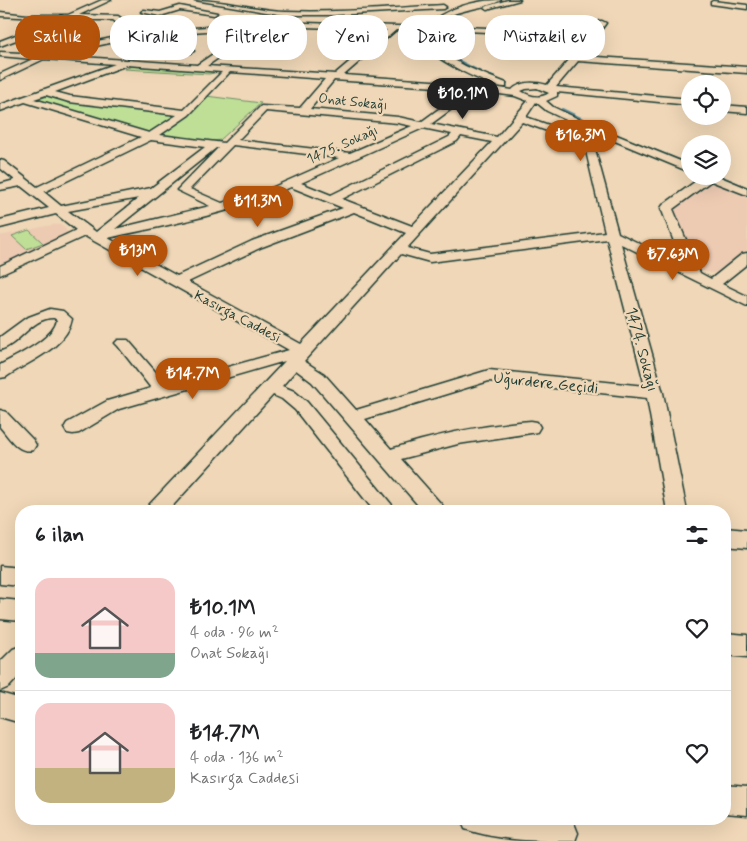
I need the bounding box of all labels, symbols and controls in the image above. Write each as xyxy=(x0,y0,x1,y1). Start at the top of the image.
chip: Satılık xyxy=(15,15,100,60)
chip: Kiralık xyxy=(110,15,197,60)
chip: Filtreler xyxy=(207,15,307,60)
chip: Yeni xyxy=(317,15,388,60)
chip: Daire xyxy=(398,15,475,60)
chip: Müstakil ev xyxy=(485,15,605,60)
map controls xyxy=(681,75,731,185)
button: locate xyxy=(681,75,731,125)
pin: ₺10.1M xyxy=(422,78,504,120)
text: ₺10.1M xyxy=(438,83,488,104)
street label: Onat Sokağı xyxy=(317,89,388,115)
pin: ₺16.3M xyxy=(540,120,622,162)
street label: 1475. Sokağı xyxy=(304,121,381,169)
text: ₺16.3M xyxy=(556,125,606,146)
button: layers xyxy=(681,135,731,185)
pin: ₺11.3M xyxy=(217,186,299,228)
text: ₺11.3M xyxy=(234,191,282,212)
pin: ₺13M xyxy=(108,234,168,277)
pin: ₺7.63M xyxy=(632,238,714,281)
text: ₺13M xyxy=(119,240,157,261)
text: ₺7.63M xyxy=(647,244,699,265)
street label: Kasırga Caddesi xyxy=(190,286,284,349)
street label: 1474. Sokağı xyxy=(620,305,663,394)
pin: ₺14.7M xyxy=(152,358,234,400)
text: ₺14.7M xyxy=(166,363,220,384)
street label: Uğurdere Geçidi xyxy=(492,368,599,399)
text: 6 ilan xyxy=(35,521,84,549)
icon: filters xyxy=(683,521,711,549)
text: ₺10.1M xyxy=(190,594,256,622)
icon: home xyxy=(75,598,135,658)
icon: heart xyxy=(683,614,711,642)
text: 4 oda · 96 m² xyxy=(190,622,279,643)
text: Onat Sokağı xyxy=(190,643,269,664)
text: ₺14.7M xyxy=(190,719,260,747)
icon: home xyxy=(75,723,135,783)
icon: heart xyxy=(683,739,711,767)
text: 4 oda · 136 m² xyxy=(190,747,284,768)
text: Kasırga Caddesi xyxy=(190,768,300,789)

